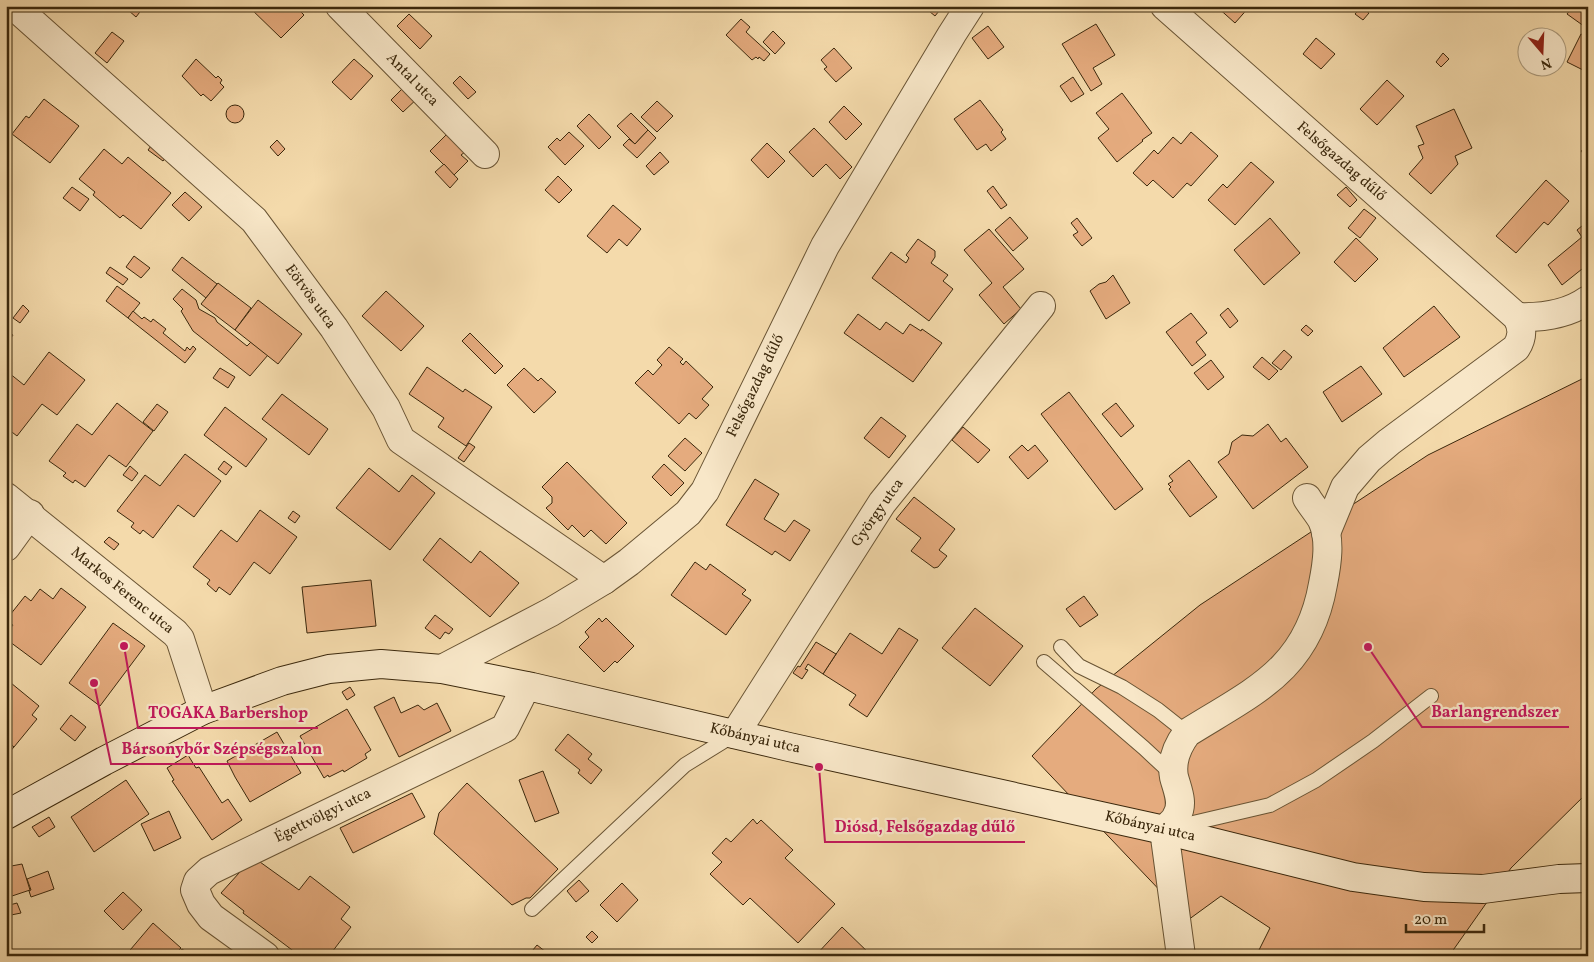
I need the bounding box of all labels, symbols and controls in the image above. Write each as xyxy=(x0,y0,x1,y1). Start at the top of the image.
north arrow xyxy=(1516,28,1566,78)
street label: Antal utca xyxy=(381,48,443,112)
text: N xyxy=(1538,52,1554,74)
street label: Felsőgazdag dűlő xyxy=(1292,117,1390,207)
street label: Eötvös utca xyxy=(279,260,341,334)
street label: Felsőgazdag dűlő xyxy=(722,331,790,441)
street label: György utca xyxy=(847,475,909,551)
street label: Markos Ferenc utca xyxy=(66,543,178,639)
callout: Barlangrendszer xyxy=(1422,696,1569,727)
callout: TOGAKA Barbershop xyxy=(138,697,318,728)
text: Barlangrendszer xyxy=(1431,702,1559,724)
text: TOGAKA Barbershop xyxy=(148,703,308,725)
street label: Kőbányai utca xyxy=(708,718,802,760)
callout: Bársonybőr Szépségszalon xyxy=(111,733,332,764)
text: Bársonybőr Szépségszalon xyxy=(122,739,323,761)
street label: Égettvölgyi utca xyxy=(271,783,375,849)
street label: Kőbányai utca xyxy=(1103,806,1197,848)
callout: Diósd, Felsőgazdag dűlő xyxy=(825,811,1025,842)
text: Diósd, Felsőgazdag dűlő xyxy=(835,817,1015,839)
scale bar xyxy=(1406,902,1484,934)
text: 20 m xyxy=(1414,910,1447,931)

